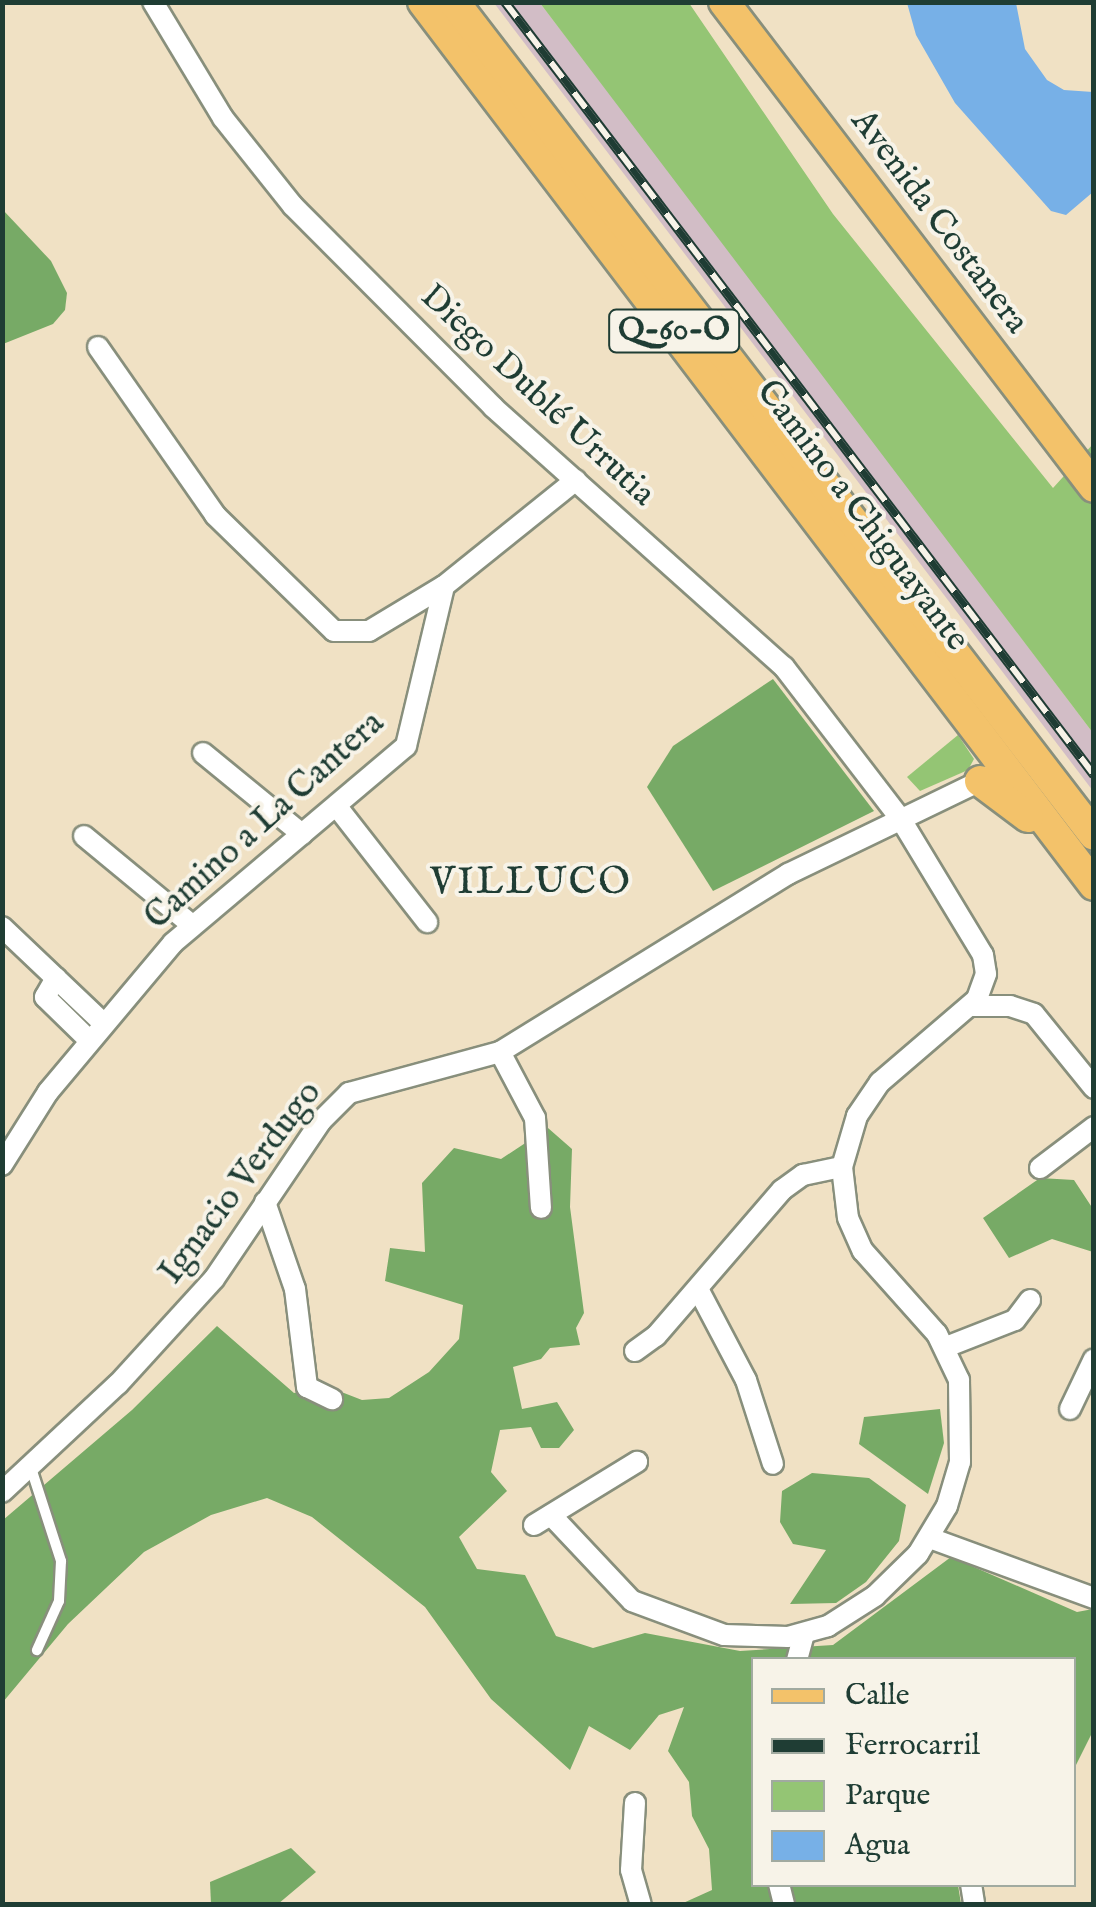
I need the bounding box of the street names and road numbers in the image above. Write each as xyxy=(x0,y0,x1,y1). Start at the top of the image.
street label: Avenida Costanera xyxy=(841,102,1037,342)
street label: Diego Dublé Urrutia xyxy=(411,276,663,516)
road number: Q-60-O xyxy=(606,304,742,358)
street label: Camino a Chiguayante xyxy=(747,372,977,660)
street label: Camino a La Cantera xyxy=(137,703,393,939)
street label: Ignacio Verdugo xyxy=(151,1073,331,1293)

